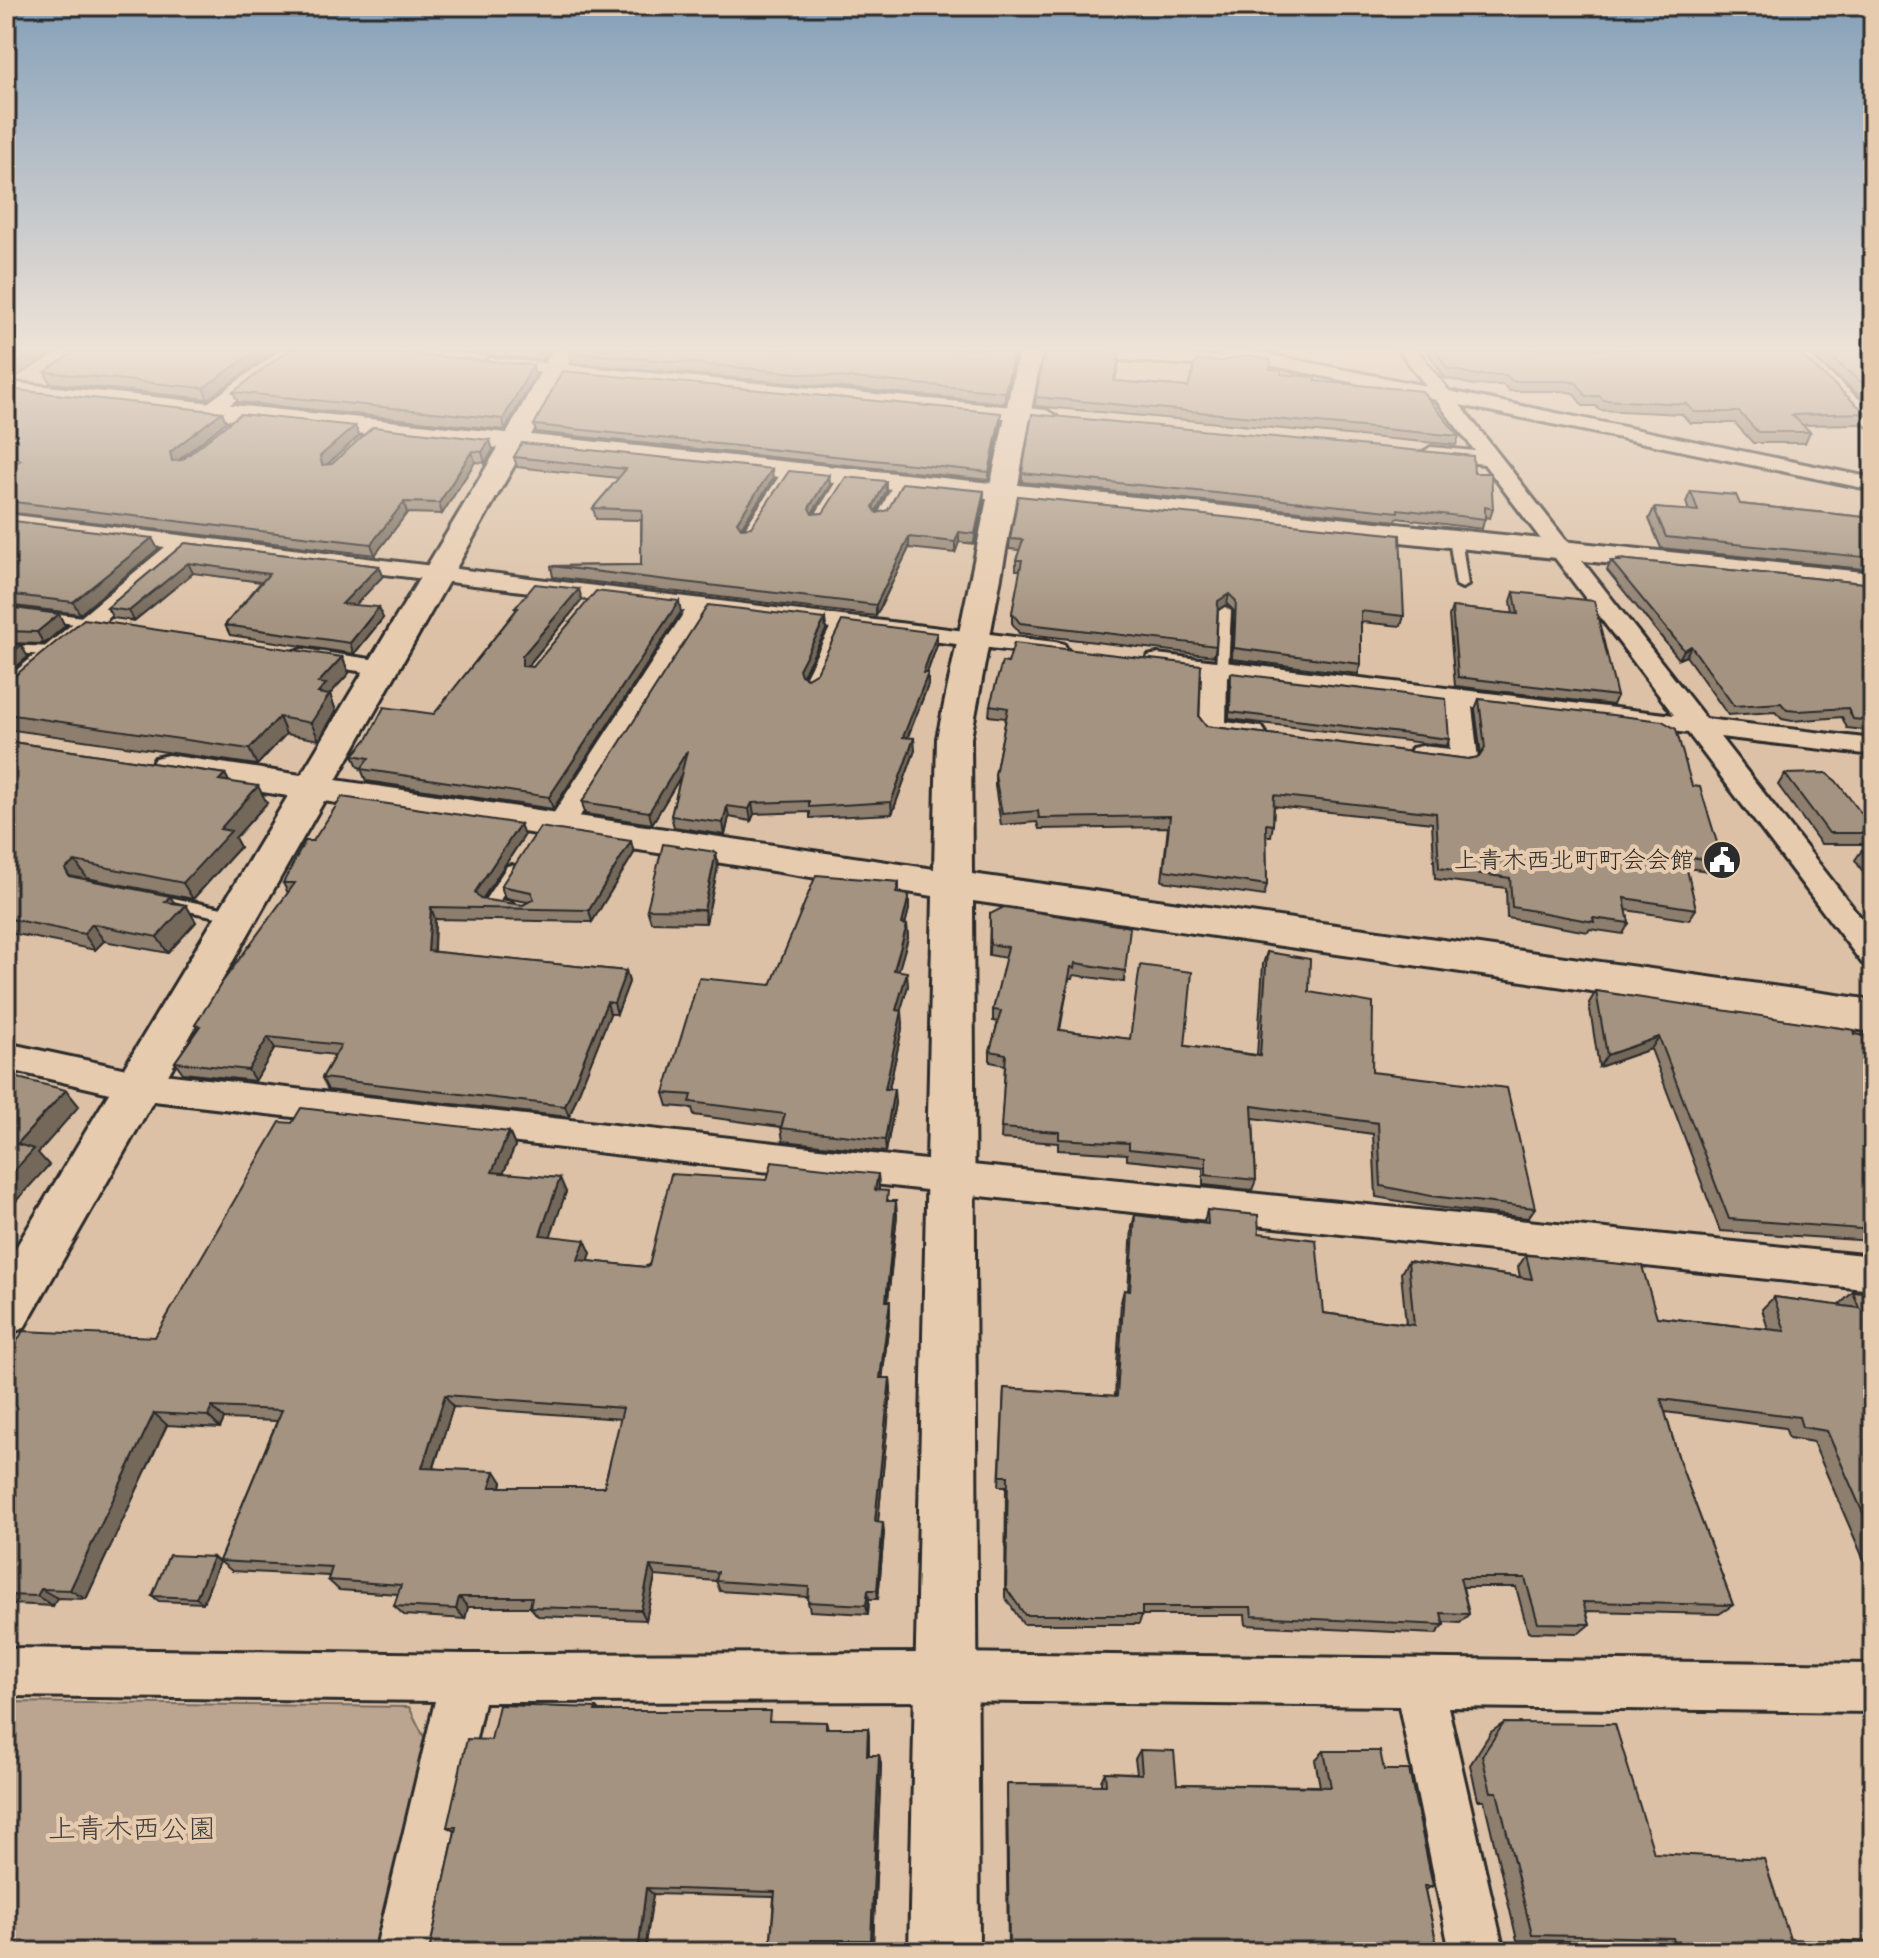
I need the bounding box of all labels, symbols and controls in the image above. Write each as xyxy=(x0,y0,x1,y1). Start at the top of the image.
public building icon: 上青木西北町町会会館 xyxy=(1701,839,1743,881)
place label: 上青木西北町町会会館 xyxy=(1454,846,1694,875)
park label: 上青木西公園 xyxy=(48,1812,216,1847)

